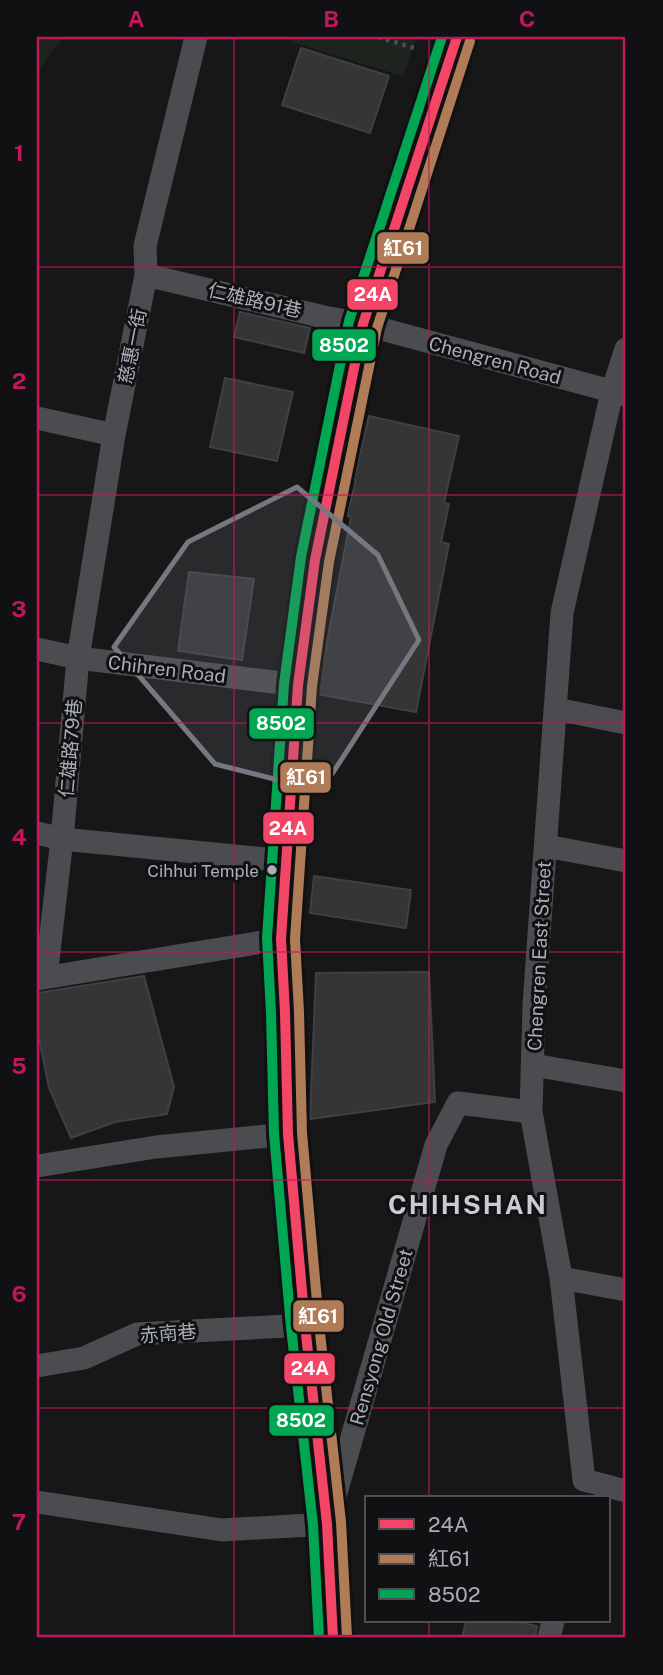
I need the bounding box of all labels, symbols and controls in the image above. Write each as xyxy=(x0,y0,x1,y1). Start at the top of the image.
text: A xyxy=(128,5,145,32)
text: B xyxy=(323,5,339,32)
text: C xyxy=(519,5,535,32)
text: 1 xyxy=(14,139,24,166)
line badge: 紅61 xyxy=(376,231,430,265)
text: 紅61 xyxy=(383,237,423,259)
line badge: 24A xyxy=(346,278,399,311)
street label: 仁雄路91巷 xyxy=(206,279,304,321)
text: 24A xyxy=(354,283,392,305)
street label: 慈惠一街 xyxy=(114,307,150,385)
line badge: 8502 xyxy=(311,328,377,362)
street label: Chengren Road xyxy=(426,332,564,388)
text: 8502 xyxy=(319,334,369,356)
text: 2 xyxy=(12,367,26,394)
text: 3 xyxy=(11,595,27,622)
street label: Chihren Road xyxy=(107,651,227,687)
street label: 仁雄路79巷 xyxy=(55,698,85,798)
line badge: 8502 xyxy=(248,707,315,740)
text: 8502 xyxy=(256,712,306,734)
line badge: 紅61 xyxy=(279,761,332,794)
text: 紅61 xyxy=(286,766,326,788)
line badge: 24A xyxy=(262,811,315,845)
text: 24A xyxy=(269,817,307,839)
text: 4 xyxy=(11,823,27,850)
street label: Chengren East Street xyxy=(523,860,555,1052)
place label: Cihhui Temple xyxy=(147,861,259,881)
marker: Cihhui Temple xyxy=(265,863,279,877)
text: 5 xyxy=(11,1052,27,1079)
district label: CHIHSHAN xyxy=(388,1189,548,1220)
street label: Rensyong Old Street xyxy=(345,1246,417,1428)
text: 6 xyxy=(11,1280,27,1307)
line badge: 紅61 xyxy=(292,1299,345,1333)
text: 紅61 xyxy=(298,1305,338,1327)
street label: 赤南巷 xyxy=(139,1320,197,1346)
line badge: 24A xyxy=(283,1352,336,1385)
text: 24A xyxy=(291,1357,329,1379)
line badge: 8502 xyxy=(268,1404,335,1437)
text: 8502 xyxy=(276,1409,326,1431)
legend xyxy=(365,1496,610,1622)
text: 7 xyxy=(12,1508,26,1535)
text: 24A xyxy=(428,1512,469,1537)
text: 紅61 xyxy=(428,1546,471,1571)
text: 8502 xyxy=(428,1582,480,1607)

